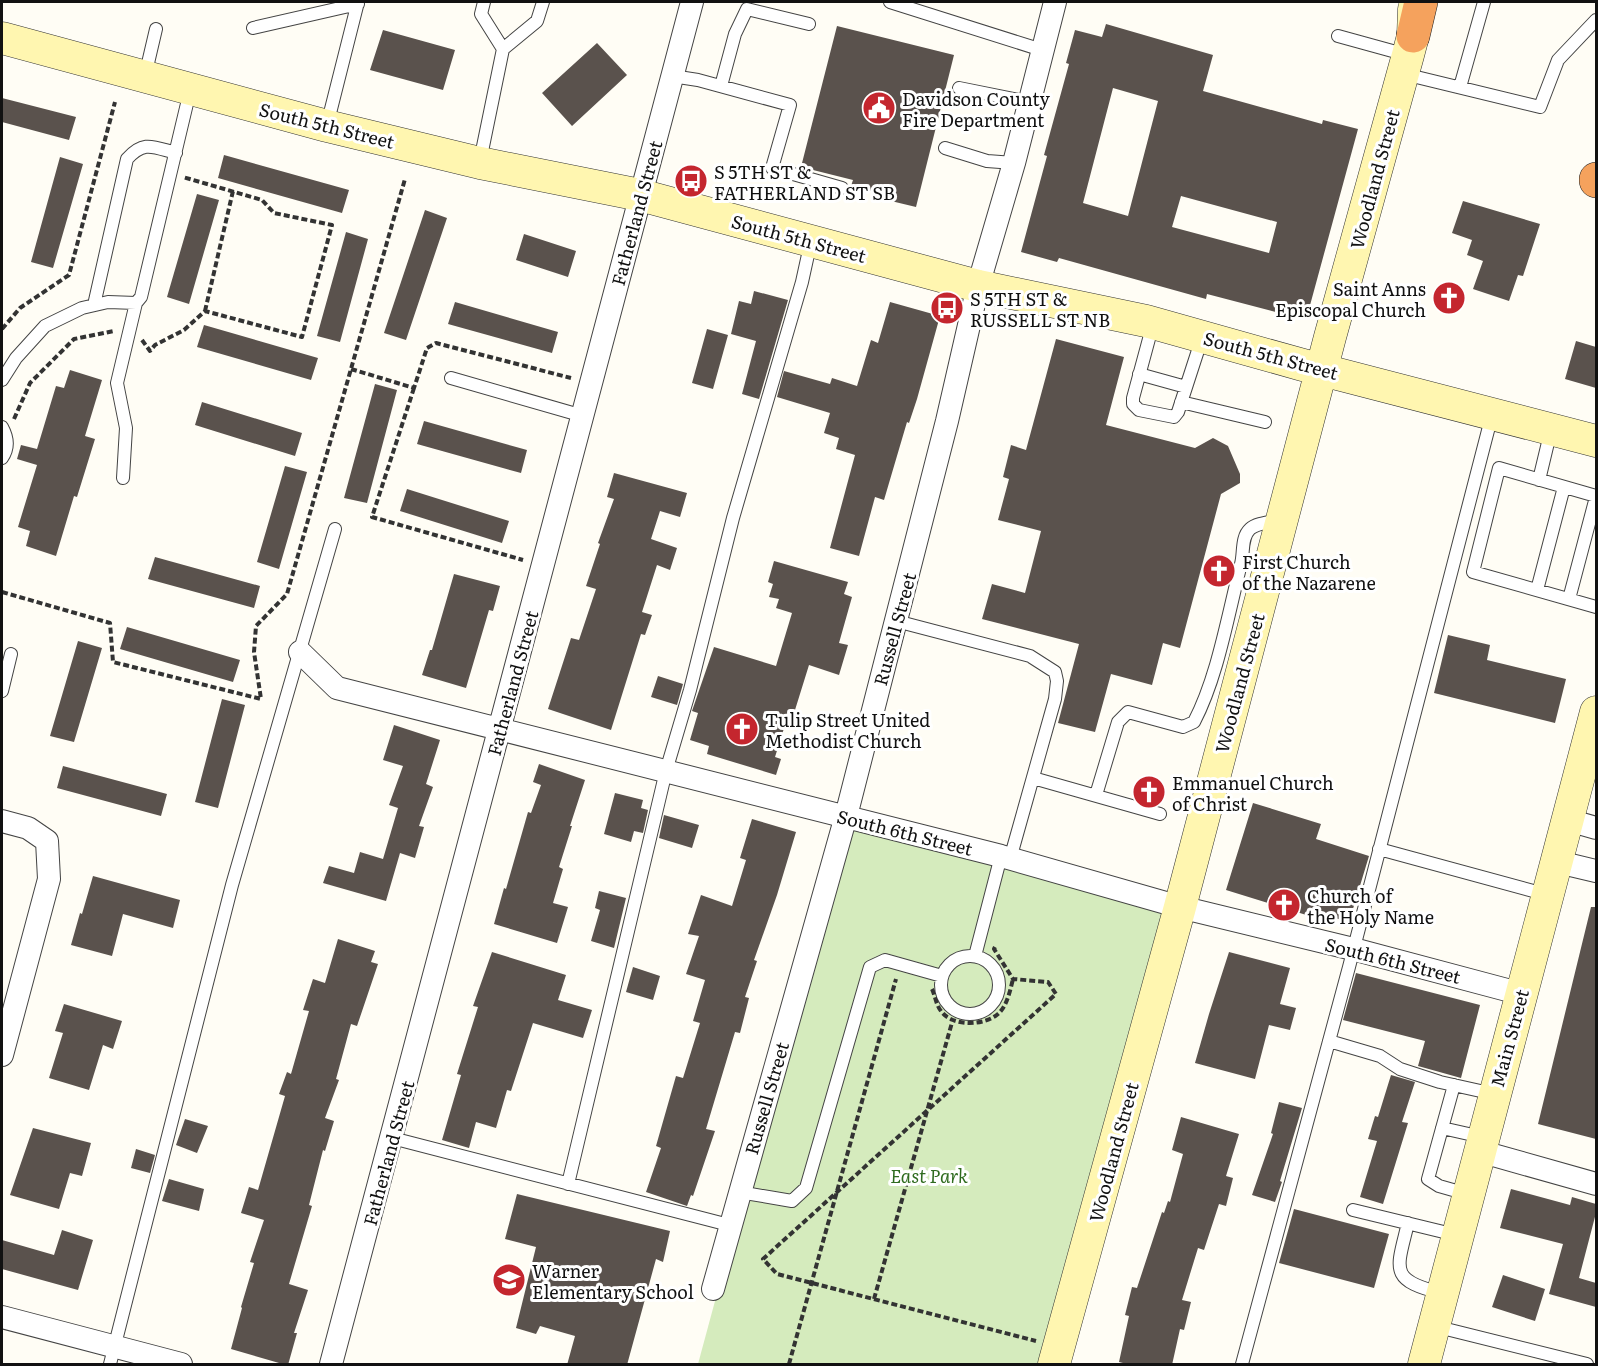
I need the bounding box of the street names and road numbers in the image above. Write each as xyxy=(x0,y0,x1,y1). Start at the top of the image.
street label: South 5th Street xyxy=(257,95,398,155)
street label: Woodland Street xyxy=(1342,105,1406,252)
street label: Fatherland Street xyxy=(604,137,669,289)
street label: South 5th Street xyxy=(729,207,870,269)
street label: South 5th Street xyxy=(1201,324,1342,386)
street label: Russell Street xyxy=(866,569,922,689)
street label: Fatherland Street xyxy=(480,607,545,759)
street label: Woodland Street xyxy=(1207,609,1271,756)
street label: South 6th Street xyxy=(834,802,976,862)
street label: South 6th Street xyxy=(1322,930,1464,990)
street label: Main Street xyxy=(1483,985,1535,1090)
street label: Russell Street xyxy=(737,1038,795,1158)
street label: Fatherland Street xyxy=(356,1077,421,1229)
street label: Woodland Street xyxy=(1081,1078,1145,1225)

